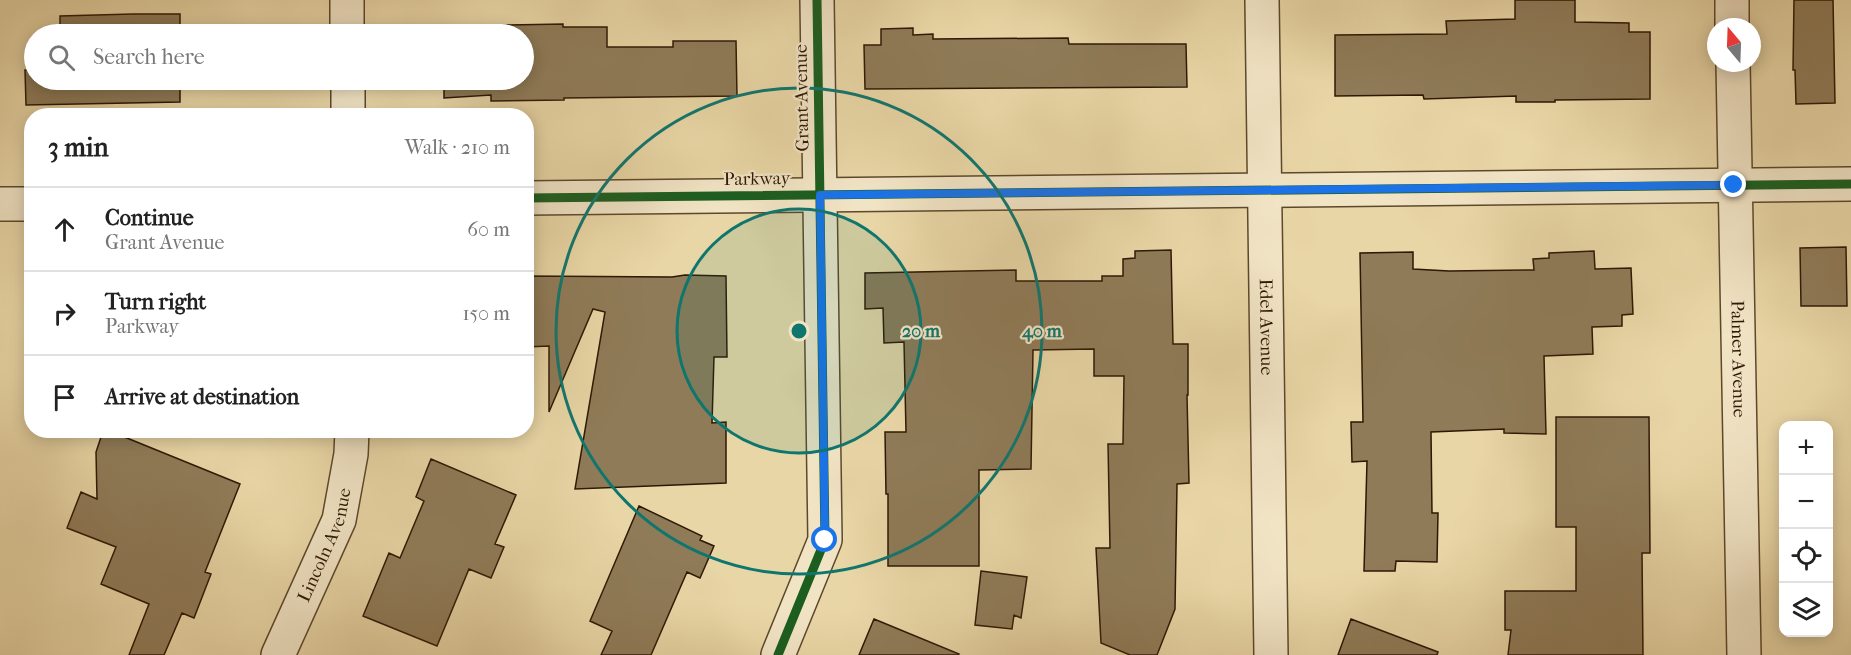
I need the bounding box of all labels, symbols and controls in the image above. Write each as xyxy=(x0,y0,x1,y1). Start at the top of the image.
north arrow xyxy=(1707,18,1761,72)
search box xyxy=(24,24,534,90)
icon: search xyxy=(45,41,78,74)
text: Search here xyxy=(93,44,205,70)
street label: Grant Avenue xyxy=(791,44,813,152)
text: 3 min xyxy=(48,132,109,163)
text: Walk · 210 m xyxy=(405,136,510,159)
street label: Parkway xyxy=(724,168,792,190)
route end xyxy=(1720,171,1746,197)
text: Continue xyxy=(105,205,194,231)
icon: ahead xyxy=(48,213,81,246)
text: 60 m xyxy=(467,218,510,241)
text: Grant Avenue xyxy=(105,231,224,254)
street label: Edel Avenue xyxy=(1255,279,1278,376)
text: Turn right xyxy=(105,289,206,315)
icon: right xyxy=(48,297,81,330)
street label: Palmer Avenue xyxy=(1727,300,1750,418)
text: 150 m xyxy=(462,302,510,325)
text: Parkway xyxy=(105,315,179,338)
centre of rings xyxy=(789,321,809,341)
text: 20 m xyxy=(902,321,941,342)
text: 40 m xyxy=(1021,321,1063,342)
icon: arrive xyxy=(48,381,81,414)
text: Arrive at destination xyxy=(105,384,299,410)
map controls xyxy=(1779,421,1833,637)
button: + xyxy=(1779,421,1833,475)
button: − xyxy=(1779,475,1833,529)
street label: Lincoln Avenue xyxy=(293,486,355,605)
route start xyxy=(811,526,837,552)
button: locate xyxy=(1779,529,1833,583)
button: layers xyxy=(1779,583,1833,637)

